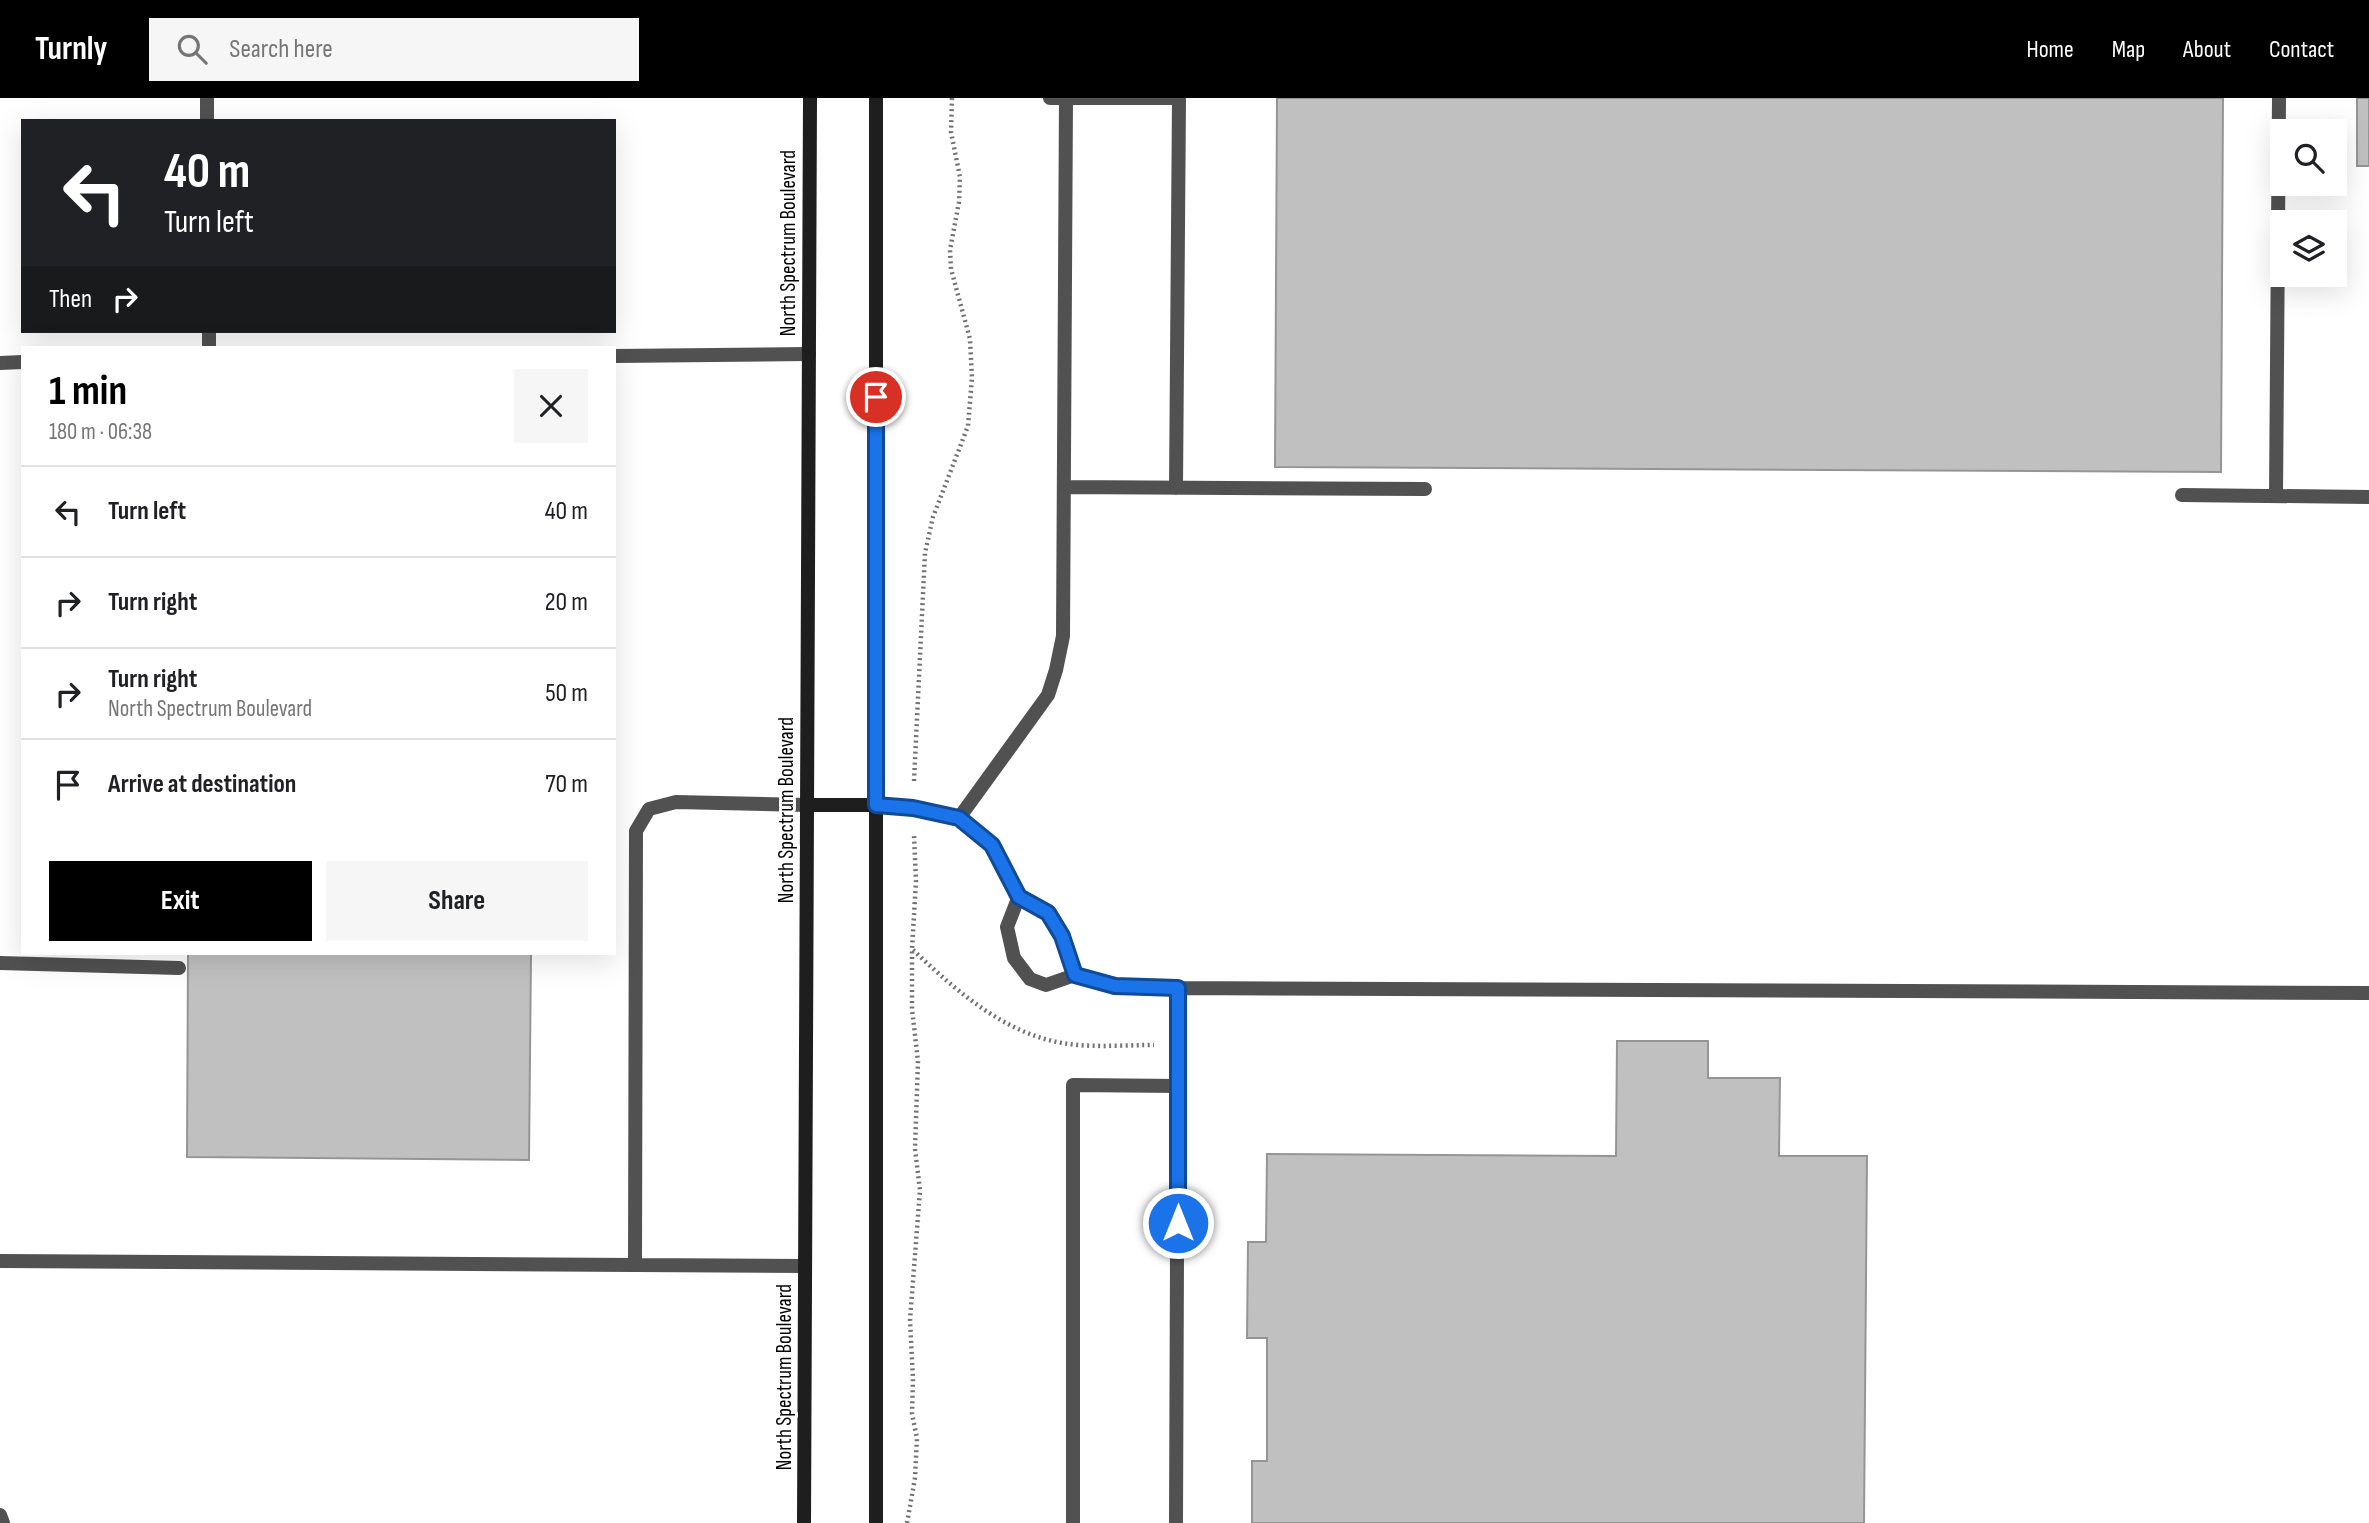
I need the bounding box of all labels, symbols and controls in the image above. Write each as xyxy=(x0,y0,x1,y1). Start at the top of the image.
search box xyxy=(149,18,639,81)
text: Turnly xyxy=(35,29,107,69)
icon: search xyxy=(173,30,211,68)
text: Search here xyxy=(229,34,333,65)
text: Home xyxy=(2026,35,2074,64)
text: Map xyxy=(2112,35,2145,64)
text: About xyxy=(2183,35,2231,64)
text: Contact xyxy=(2269,35,2334,64)
map controls xyxy=(2270,119,2347,287)
button: search xyxy=(2270,119,2347,196)
text: 40 m xyxy=(164,143,250,202)
icon: left xyxy=(49,147,140,238)
street label: North Spectrum Boulevard xyxy=(776,150,801,336)
text: Turn left xyxy=(164,203,254,242)
button: layers xyxy=(2270,210,2347,287)
icon: right xyxy=(106,280,144,318)
text: Then xyxy=(49,284,92,315)
text: 1 min xyxy=(49,366,127,417)
pin xyxy=(846,367,906,427)
button: close xyxy=(514,369,588,443)
icon: arrive xyxy=(857,378,895,416)
text: 180 m · 06:38 xyxy=(49,418,152,446)
icon: left xyxy=(49,493,87,531)
text: Turn left xyxy=(108,496,186,527)
text: 40 m xyxy=(545,496,588,527)
icon: right xyxy=(49,584,87,622)
text: Turn right xyxy=(108,587,197,618)
text: 20 m xyxy=(545,587,588,618)
text: Turn right xyxy=(108,664,197,695)
icon: right xyxy=(49,675,87,713)
text: 50 m xyxy=(545,678,588,709)
text: North Spectrum Boulevard xyxy=(108,695,312,723)
street label: North Spectrum Boulevard xyxy=(774,717,799,903)
icon: arrive xyxy=(49,766,87,804)
text: Arrive at destination xyxy=(108,769,296,800)
text: 70 m xyxy=(545,769,588,800)
button: Exit xyxy=(49,861,312,941)
button: Share xyxy=(326,861,588,941)
position arrow xyxy=(1141,1186,1215,1260)
street label: North Spectrum Boulevard xyxy=(772,1284,797,1470)

